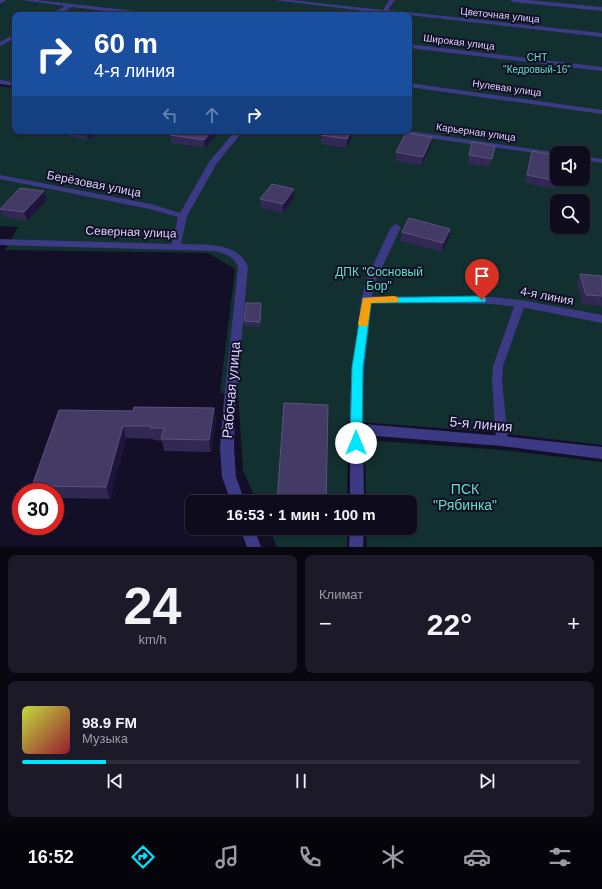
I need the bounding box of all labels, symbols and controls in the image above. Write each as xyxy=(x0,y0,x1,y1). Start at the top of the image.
street label: Цветочная улица xyxy=(460,5,541,25)
icon: right xyxy=(28,28,80,80)
text: 60 m xyxy=(94,28,158,59)
street label: Широкая улица xyxy=(423,32,496,52)
park label: СНТ "Кедровый-16" xyxy=(503,52,571,75)
text: 4-я линия xyxy=(94,61,175,81)
street label: Нулевая улица xyxy=(472,78,543,98)
icon: left xyxy=(159,104,181,126)
icon: ahead xyxy=(201,104,223,126)
icon: right xyxy=(243,104,265,126)
street label: Карьерная улица xyxy=(436,121,517,143)
map controls xyxy=(550,146,590,234)
button: sound xyxy=(550,146,590,186)
street label: Берёзовая улица xyxy=(46,168,143,200)
button: search xyxy=(550,194,590,234)
street label: Северная улица xyxy=(85,223,177,241)
pin xyxy=(465,259,499,300)
park label: ДПК "Сосновый Бор" xyxy=(335,265,423,293)
icon: arrive xyxy=(471,265,493,287)
street label: 4-я линия xyxy=(519,284,575,308)
street label: Рабочая улица xyxy=(219,341,243,439)
street label: 5-я линия xyxy=(449,413,513,435)
position arrow xyxy=(335,422,377,464)
park label: ПСК "Рябинка" xyxy=(433,481,497,513)
speed limit sign: 30 xyxy=(12,483,64,535)
text: 16:53 · 1 мин · 100 m xyxy=(226,506,376,523)
text: 24 xyxy=(124,577,181,635)
text: Климат xyxy=(319,587,363,602)
text: 22° xyxy=(427,608,472,641)
text: − xyxy=(319,611,332,636)
text: + xyxy=(567,611,580,636)
text: km/h xyxy=(138,632,167,647)
text: 98.9 FM xyxy=(82,714,137,731)
text: Музыка xyxy=(82,731,128,746)
icon: previous xyxy=(104,770,126,792)
icon: pause xyxy=(290,770,312,792)
icon: next xyxy=(476,770,498,792)
icon: directions xyxy=(129,843,157,871)
icon: music xyxy=(213,843,241,871)
icon: phone xyxy=(296,843,324,871)
icon: climate xyxy=(379,843,407,871)
icon: car xyxy=(463,843,491,871)
icon: filters xyxy=(546,843,574,871)
text: 16:52 xyxy=(28,847,74,867)

